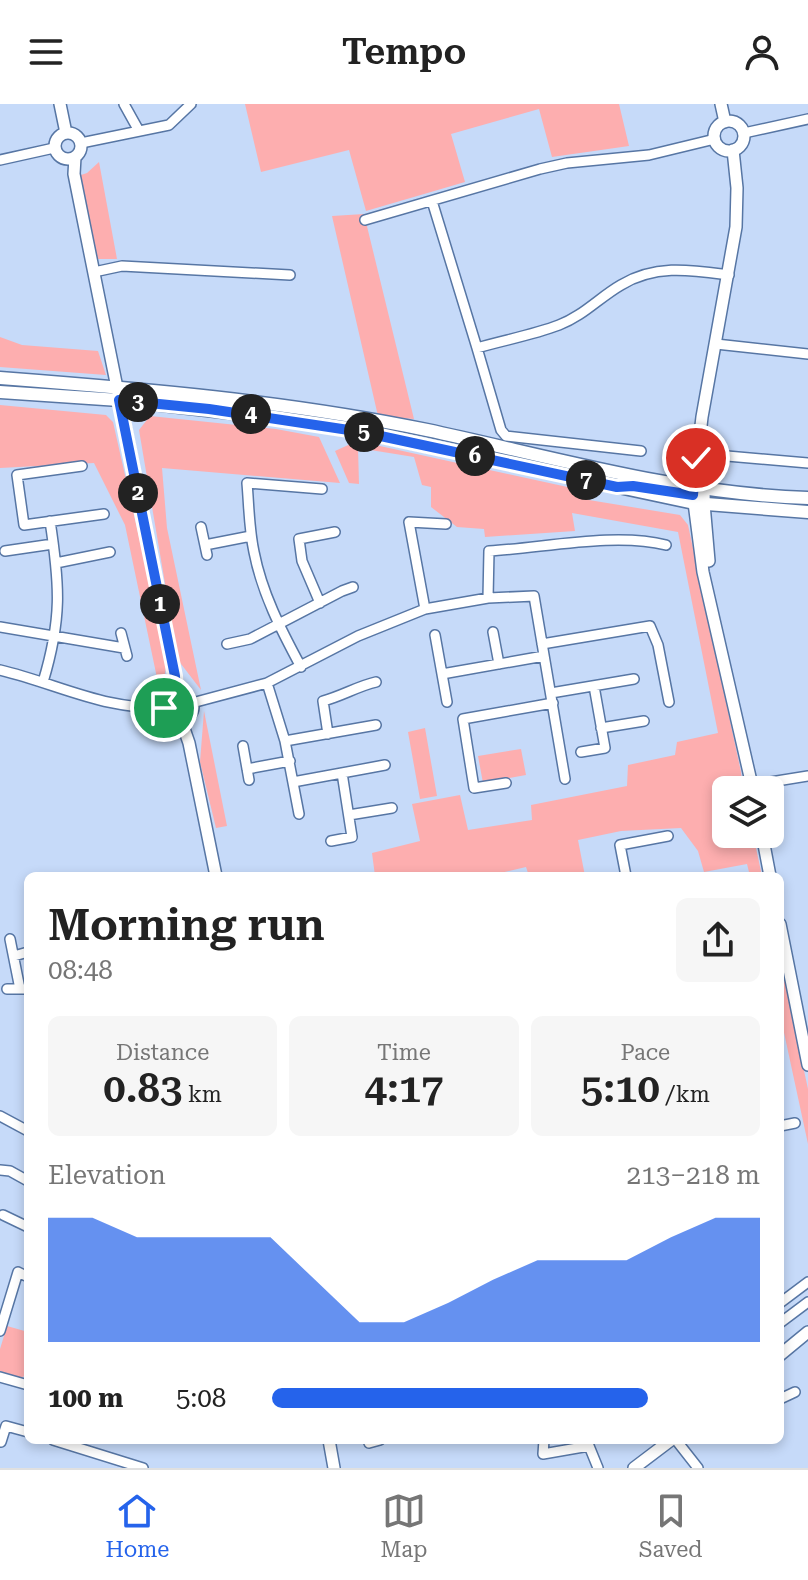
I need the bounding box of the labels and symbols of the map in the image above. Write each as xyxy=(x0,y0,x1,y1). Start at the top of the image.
pin: 3 xyxy=(118,382,158,422)
pin: 4 xyxy=(231,394,271,434)
pin: 5 xyxy=(344,412,384,452)
pin xyxy=(662,424,730,492)
pin: 6 xyxy=(455,436,495,476)
pin: 7 xyxy=(566,460,606,500)
pin: 2 xyxy=(118,473,158,513)
pin: 1 xyxy=(140,584,180,624)
pin xyxy=(130,674,198,742)

